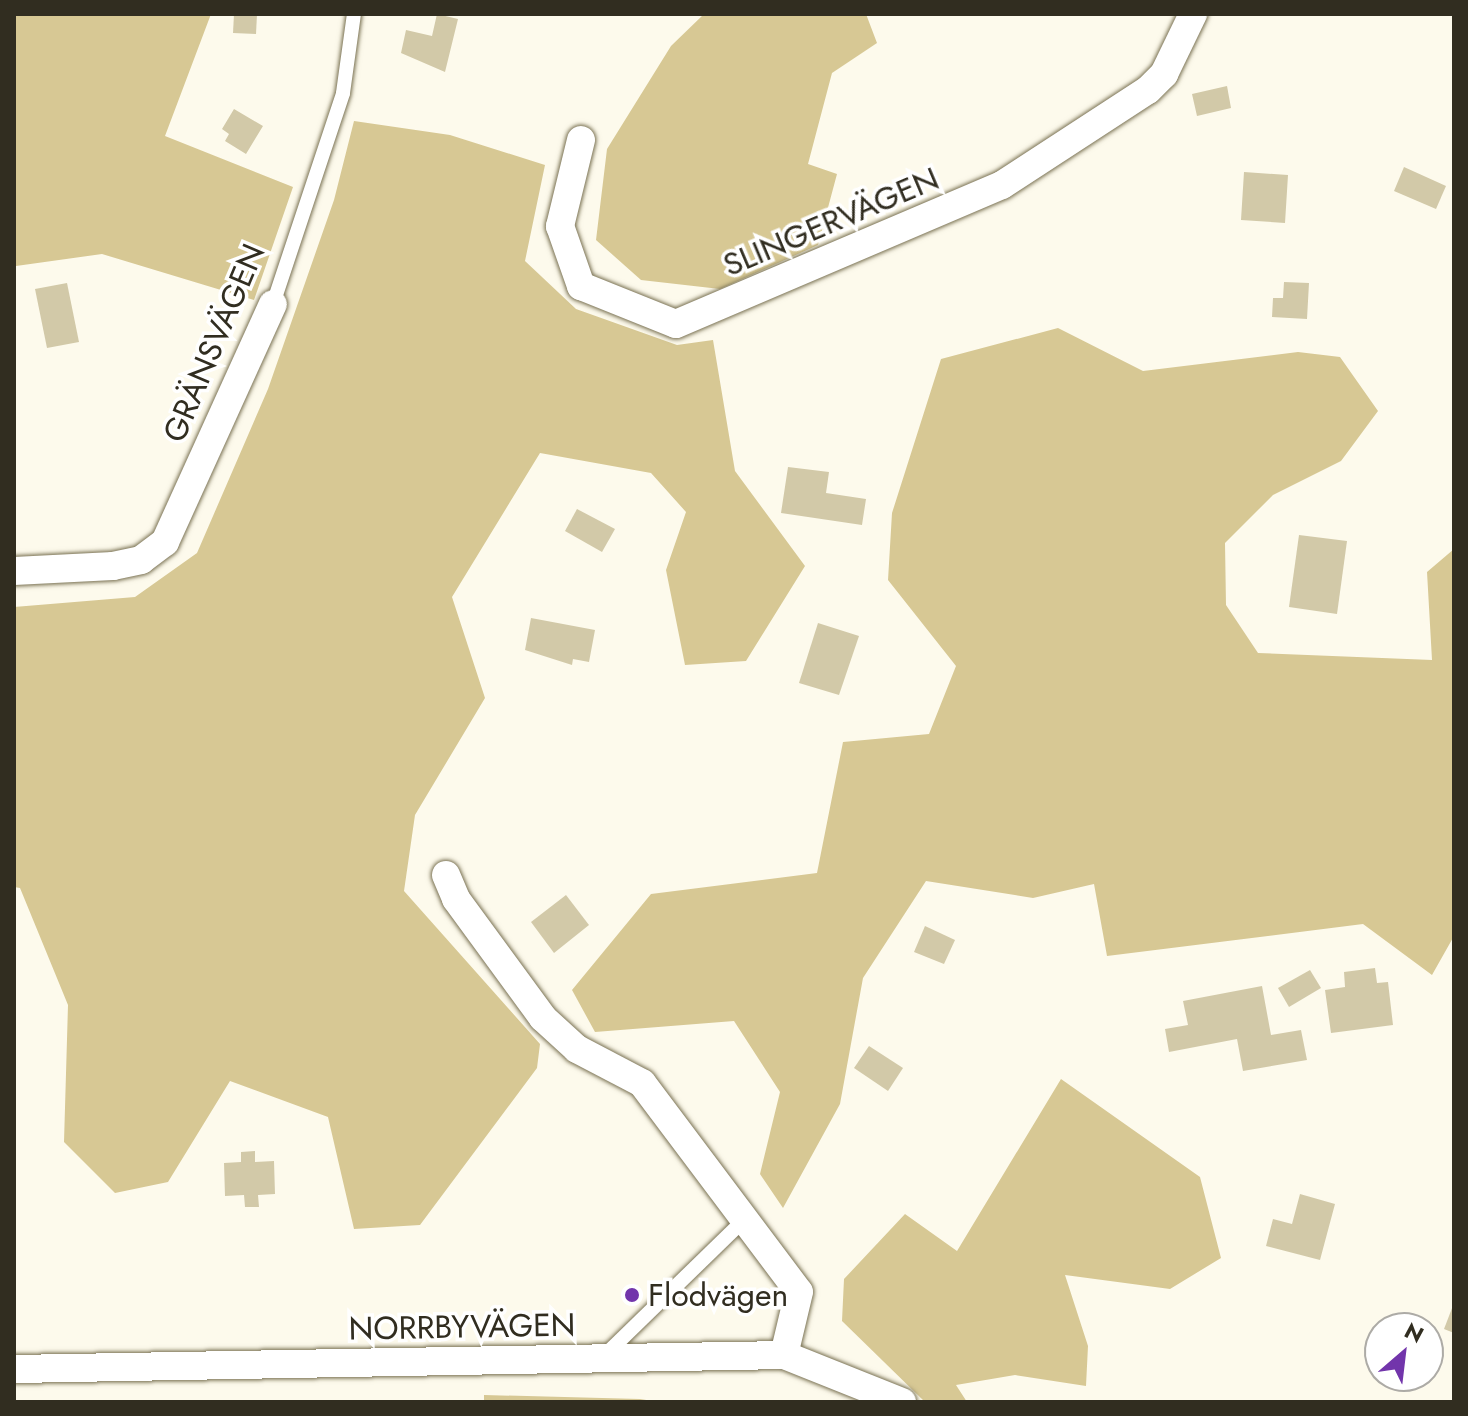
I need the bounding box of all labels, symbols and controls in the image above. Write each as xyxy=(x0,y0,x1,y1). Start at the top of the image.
street label: SLINGERVÄGEN xyxy=(718,159,944,285)
street label: GRÄNSVÄGEN xyxy=(155,238,273,448)
place label: Flodvägen xyxy=(648,1276,788,1314)
marker: Flodvägen xyxy=(623,1286,641,1304)
street label: NORRBYVÄGEN xyxy=(348,1306,576,1348)
north arrow xyxy=(1364,1312,1444,1392)
text: N xyxy=(1399,1314,1430,1351)

